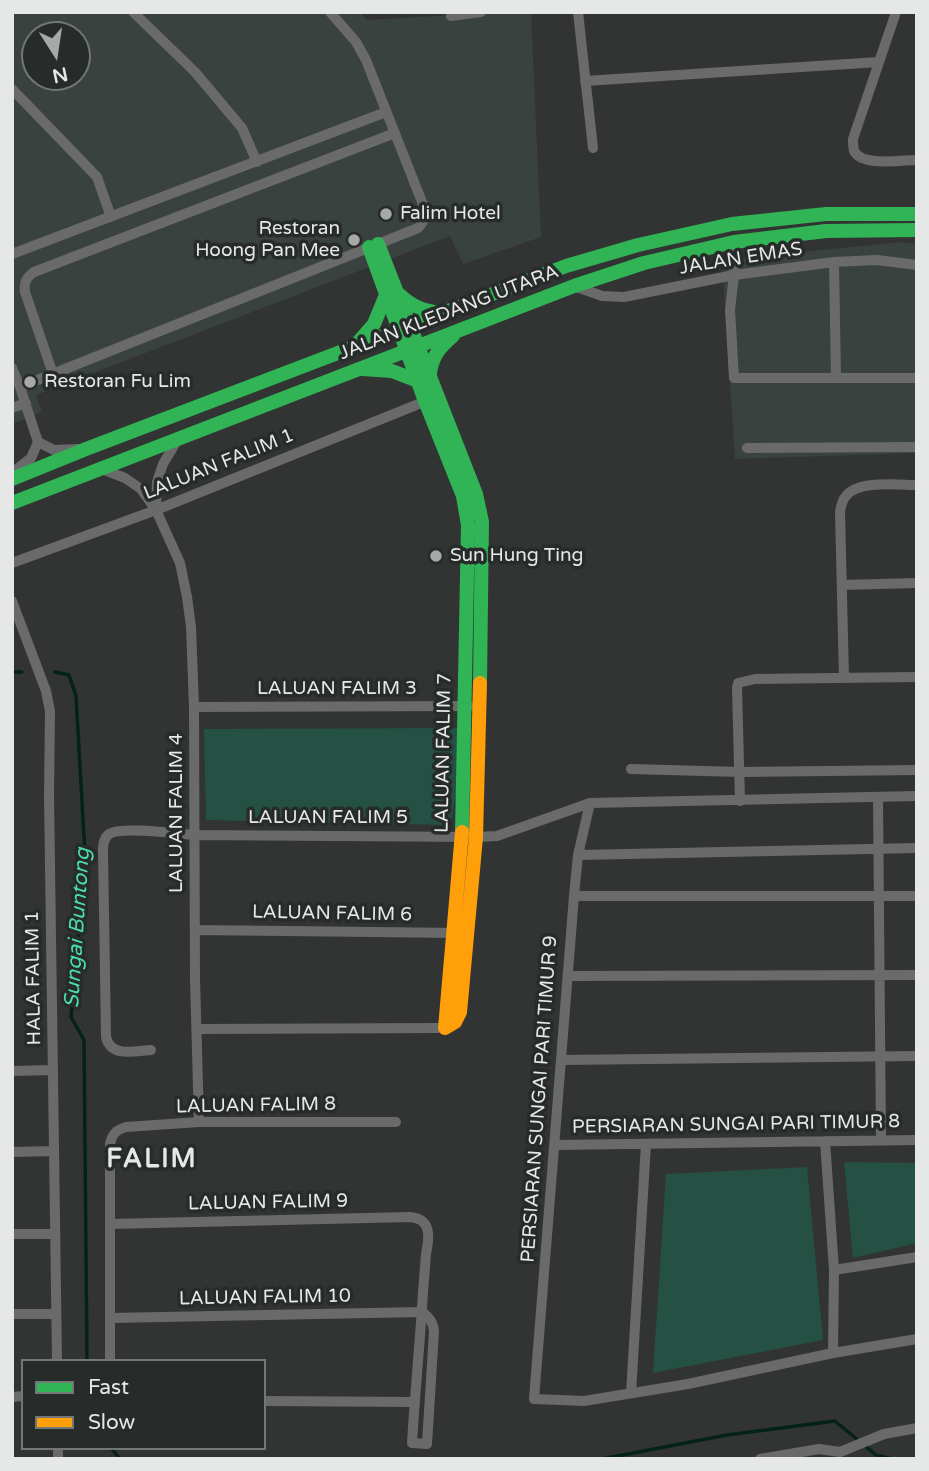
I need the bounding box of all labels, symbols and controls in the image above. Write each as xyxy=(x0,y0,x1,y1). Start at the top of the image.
north arrow xyxy=(21,21,91,91)
text: N xyxy=(50,62,70,87)
place label: Falim Hotel xyxy=(400,203,501,225)
marker: Falim Hotel xyxy=(378,206,394,222)
place label: Restoran Hoong Pan Mee xyxy=(195,218,340,262)
marker: Restoran Hoong Pan Mee xyxy=(346,232,362,248)
street label: JALAN EMAS xyxy=(678,238,804,280)
street label: JALAN KLEDANG UTARA xyxy=(336,261,562,365)
place label: Restoran Fu Lim xyxy=(44,371,191,393)
marker: Restoran Fu Lim xyxy=(22,374,38,390)
street label: LALUAN FALIM 1 xyxy=(141,424,297,506)
place label: Sun Hung Ting xyxy=(450,545,583,567)
marker: Sun Hung Ting xyxy=(428,548,444,564)
street label: LALUAN FALIM 7 xyxy=(431,673,457,833)
street label: LALUAN FALIM 3 xyxy=(257,678,417,700)
street label: LALUAN FALIM 4 xyxy=(166,733,188,893)
street label: LALUAN FALIM 5 xyxy=(248,807,408,829)
water label: Sungai Buntong xyxy=(60,847,96,1009)
street label: LALUAN FALIM 6 xyxy=(252,901,412,927)
street label: HALA FALIM 1 xyxy=(21,911,47,1045)
street label: PERSIARAN SUNGAI PARI TIMUR 9 xyxy=(517,935,563,1263)
street label: LALUAN FALIM 8 xyxy=(176,1093,336,1119)
street label: PERSIARAN SUNGAI PARI TIMUR 8 xyxy=(572,1111,900,1139)
district label: FALIM xyxy=(107,1144,197,1176)
street label: LALUAN FALIM 9 xyxy=(188,1190,348,1216)
street label: LALUAN FALIM 10 xyxy=(179,1285,351,1311)
legend xyxy=(21,1359,266,1450)
text: Fast xyxy=(88,1375,129,1400)
text: Slow xyxy=(88,1410,135,1435)

